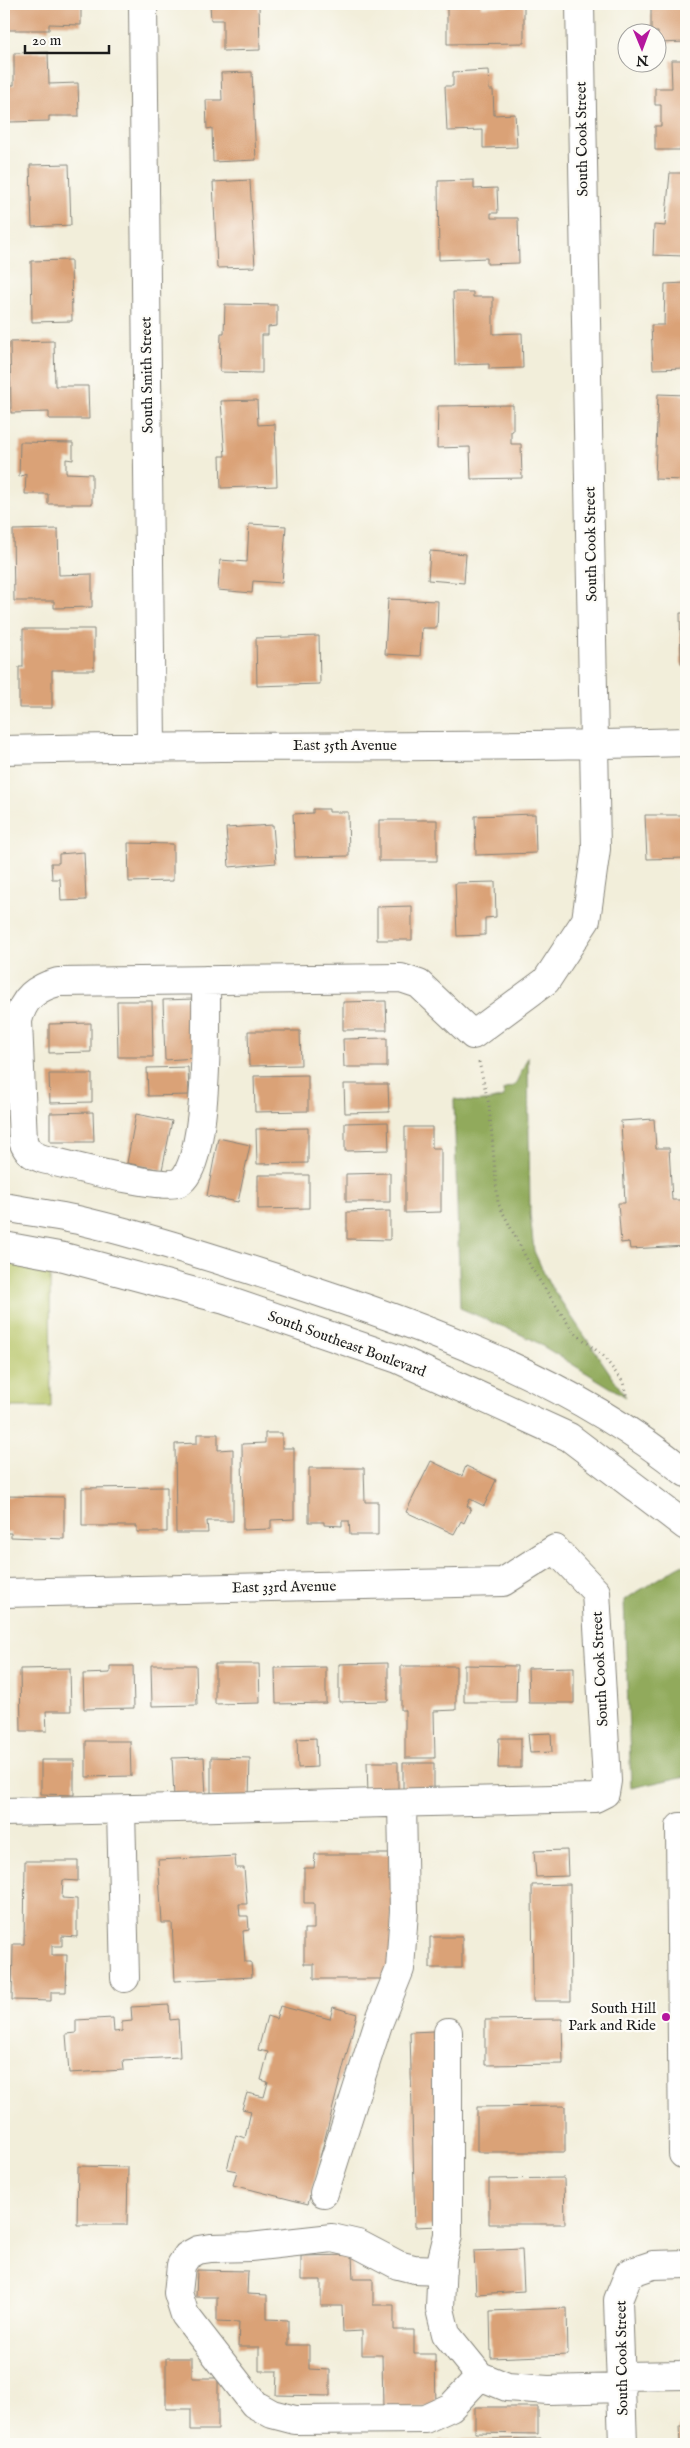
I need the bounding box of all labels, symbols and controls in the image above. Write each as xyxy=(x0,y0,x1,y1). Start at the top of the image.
scale bar xyxy=(25,22,109,54)
north arrow xyxy=(618,22,668,72)
text: 20 m xyxy=(32,31,62,50)
text: N xyxy=(636,51,649,69)
street label: South Cook Street xyxy=(571,81,593,197)
street label: South Smith Street xyxy=(136,316,158,434)
street label: South Cook Street xyxy=(580,486,602,602)
street label: East 35th Avenue xyxy=(293,736,397,755)
street label: South Southeast Boulevard xyxy=(265,1307,430,1382)
street label: East 33rd Avenue xyxy=(232,1577,336,1597)
street label: South Cook Street xyxy=(587,1611,613,1727)
place label: South Hill Park and Ride xyxy=(568,1999,657,2035)
marker: South Hill Park and Ride xyxy=(660,2011,672,2023)
street label: South Cook Street xyxy=(611,2300,633,2416)

